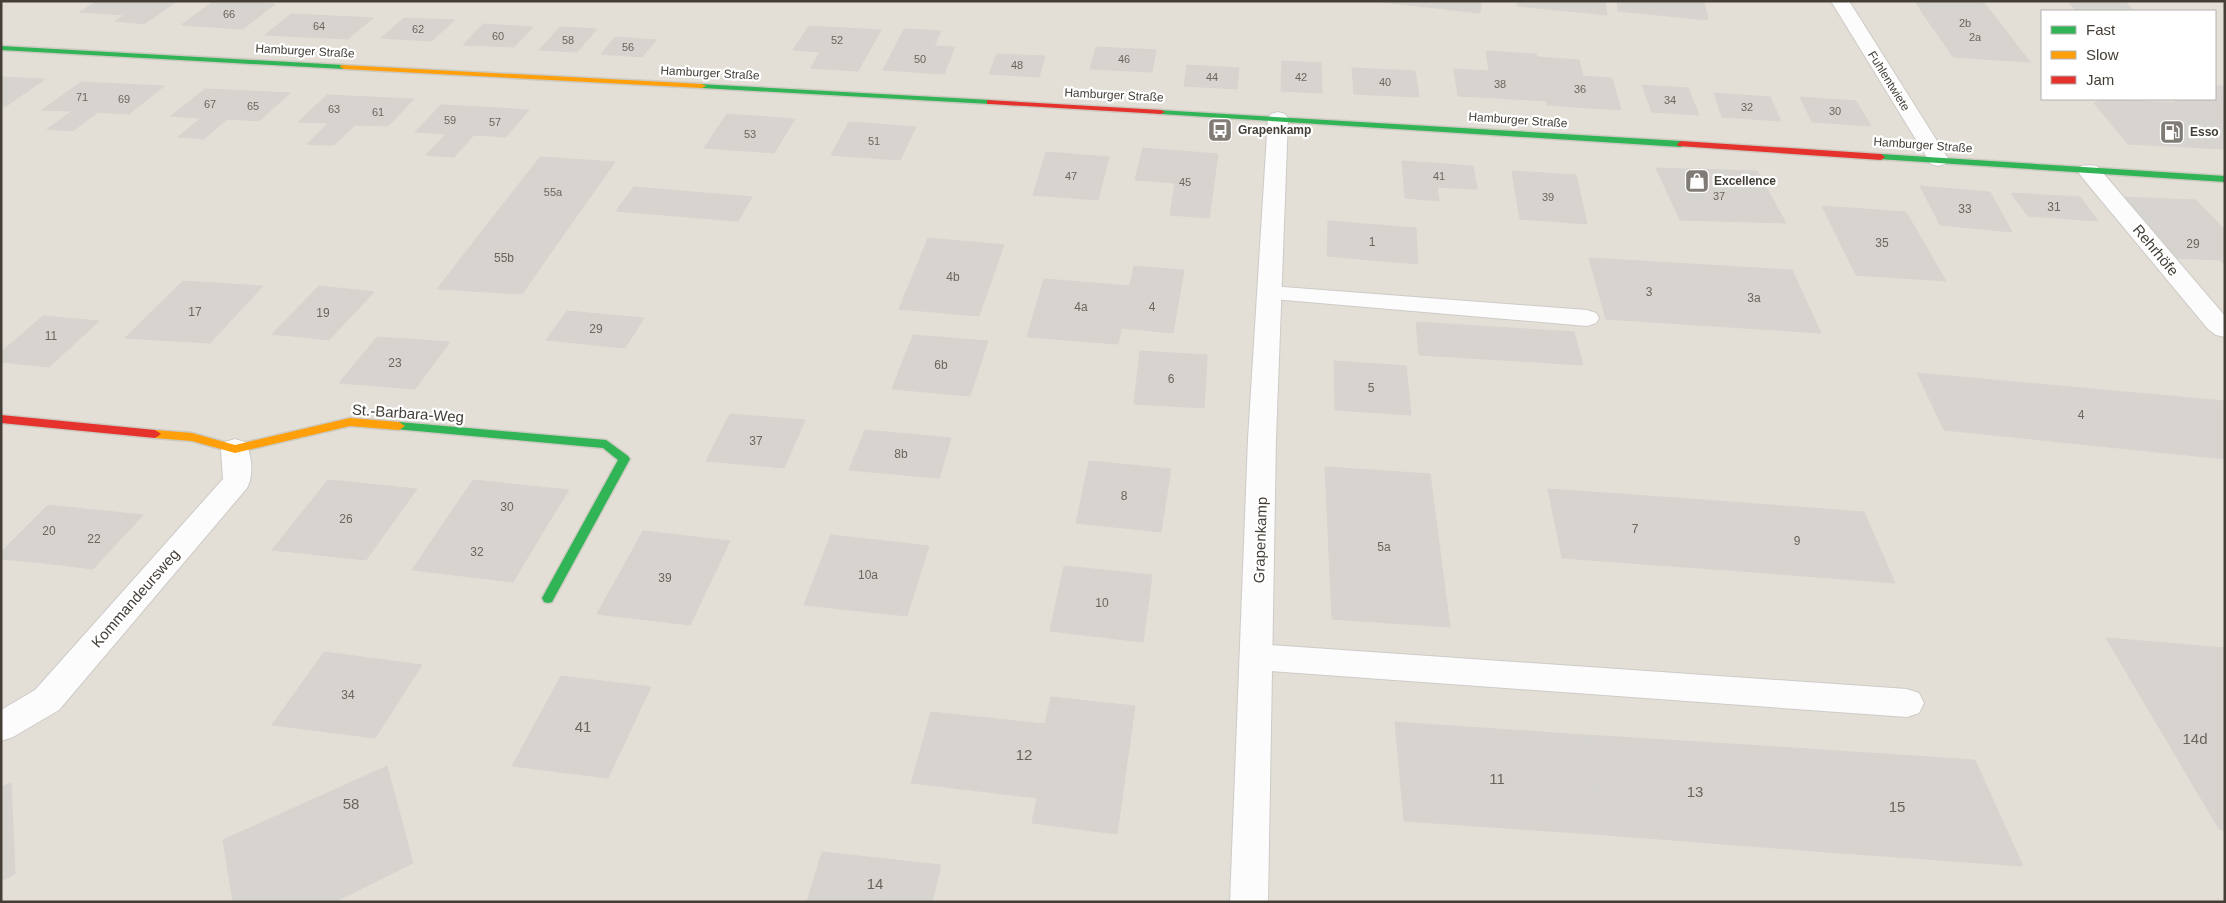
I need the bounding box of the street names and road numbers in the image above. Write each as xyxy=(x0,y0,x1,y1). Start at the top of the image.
street label: Hamburger Straße xyxy=(255,41,355,61)
street label: Fuhlentwiete xyxy=(1865,48,1913,114)
street label: Hamburger Straße xyxy=(660,63,760,83)
street label: Hamburger Straße xyxy=(1064,85,1164,105)
street label: Hamburger Straße xyxy=(1468,110,1568,130)
street label: Hamburger Straße xyxy=(1873,135,1973,155)
street label: Rehrhöfe xyxy=(2130,221,2182,279)
street label: St.-Barbara-Weg xyxy=(351,401,465,425)
street label: Grapenkamp xyxy=(1250,496,1270,584)
street label: Kommandeursweg xyxy=(88,545,182,651)

